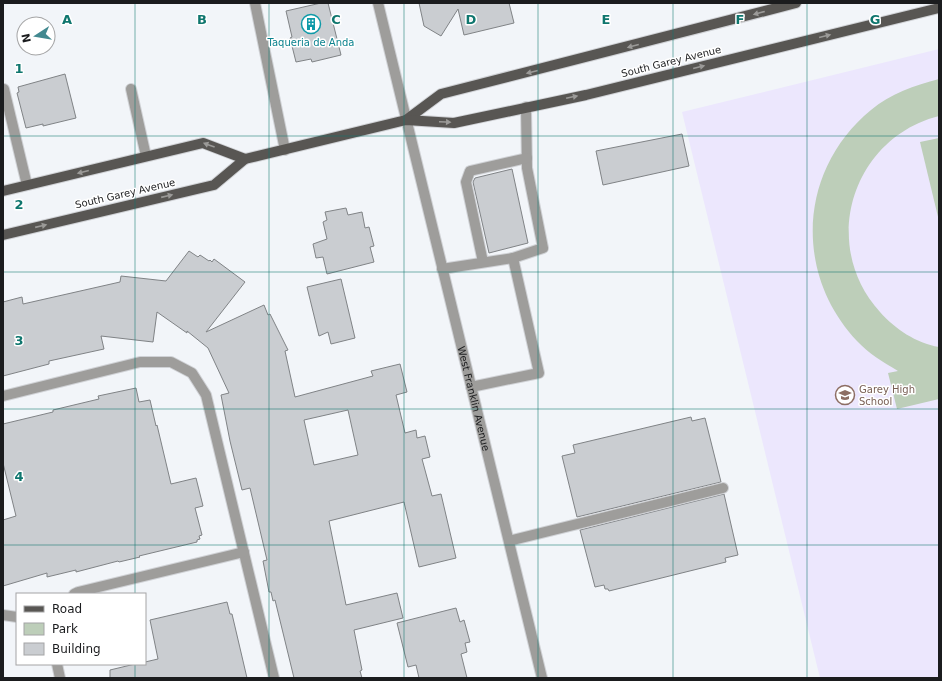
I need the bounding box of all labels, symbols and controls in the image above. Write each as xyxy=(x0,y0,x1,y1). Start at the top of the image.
one-way arrow xyxy=(752,10,764,16)
text: A xyxy=(62,12,72,27)
text: B xyxy=(197,12,207,27)
text: C xyxy=(331,12,341,27)
text: D xyxy=(466,12,477,27)
text: E xyxy=(602,12,610,27)
text: F xyxy=(736,12,744,27)
text: G xyxy=(870,12,880,27)
building icon: Taqueria de Anda xyxy=(300,13,322,35)
north arrow xyxy=(16,16,56,56)
text: N xyxy=(19,32,34,44)
one-way arrow xyxy=(819,33,831,39)
place label: Taqueria de Anda xyxy=(267,37,354,48)
one-way arrow xyxy=(627,43,639,49)
street label: South Garey Avenue xyxy=(620,44,722,79)
text: 1 xyxy=(14,61,24,76)
one-way arrow xyxy=(693,64,705,70)
one-way arrow xyxy=(526,69,539,75)
one-way arrow xyxy=(566,94,578,100)
one-way arrow xyxy=(439,119,451,126)
one-way arrow xyxy=(202,142,214,148)
one-way arrow xyxy=(76,169,89,175)
street label: South Garey Avenue xyxy=(74,177,176,210)
one-way arrow xyxy=(161,192,174,198)
text: 2 xyxy=(14,197,24,212)
one-way arrow xyxy=(35,223,47,229)
text: 3 xyxy=(14,333,24,348)
street label: West Franklin Avenue xyxy=(456,345,492,452)
school or university icon: Garey High School xyxy=(834,384,856,406)
place label: Garey High School xyxy=(859,384,915,407)
text: 4 xyxy=(14,469,24,484)
legend xyxy=(16,593,146,665)
text: Road xyxy=(52,602,82,616)
text: Park xyxy=(52,622,78,636)
text: Building xyxy=(52,642,101,656)

